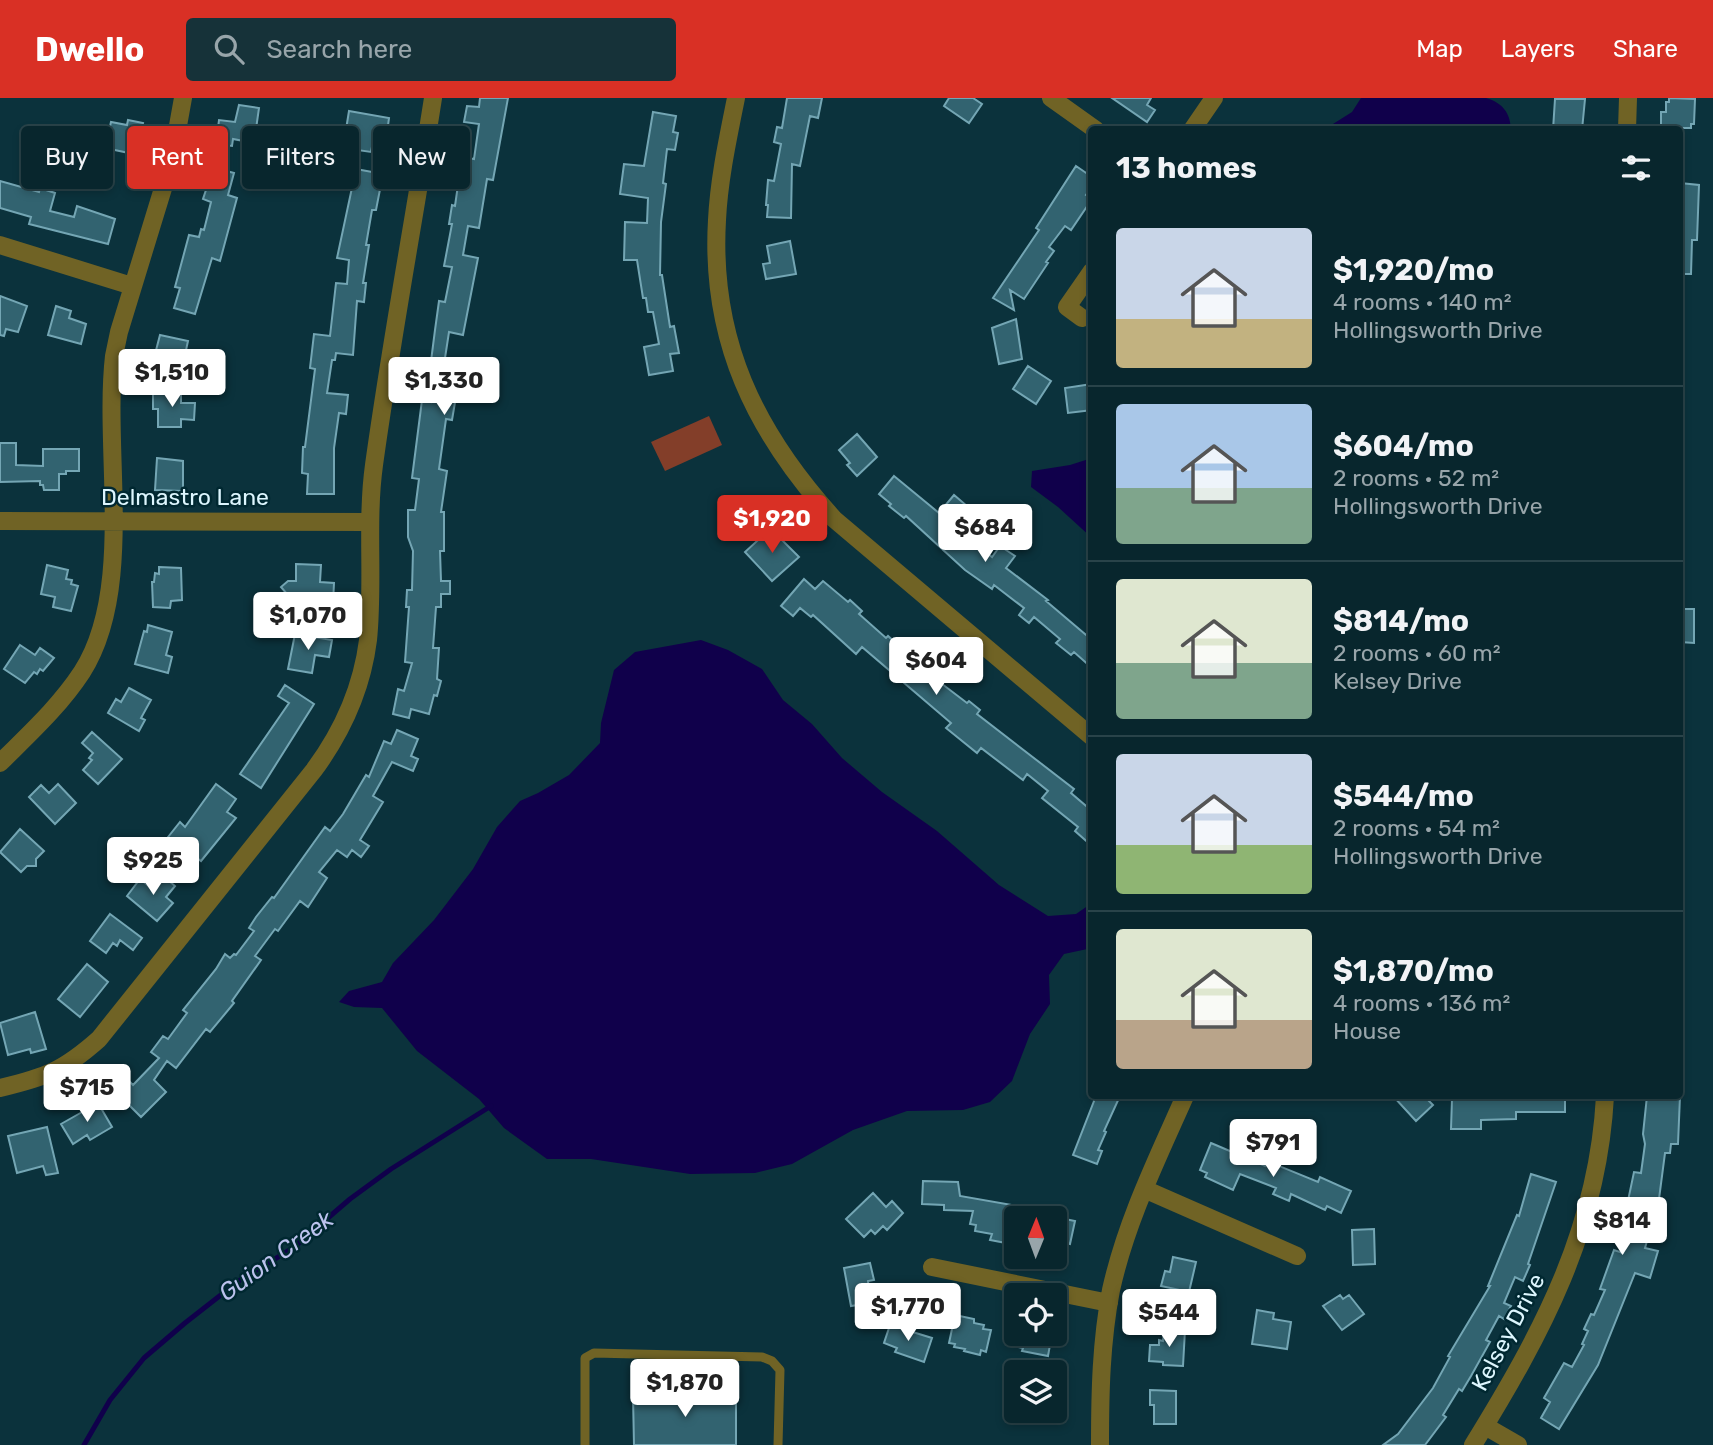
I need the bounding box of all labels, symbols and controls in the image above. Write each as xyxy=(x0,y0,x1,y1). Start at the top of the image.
search box xyxy=(186,18,676,81)
text: Dwello xyxy=(35,30,144,69)
icon: search xyxy=(210,30,248,68)
text: Search here xyxy=(266,34,412,65)
text: Map xyxy=(1416,35,1463,63)
text: Layers xyxy=(1501,35,1575,63)
text: Share xyxy=(1613,35,1678,63)
chip: Buy xyxy=(21,126,113,189)
chip: Rent xyxy=(127,126,228,189)
chip: Filters xyxy=(242,126,359,189)
chip: New xyxy=(373,126,470,189)
icon: filters xyxy=(1617,149,1655,187)
text: 13 homes xyxy=(1116,150,1257,186)
text: $1,920/mo xyxy=(1333,252,1494,288)
icon: home xyxy=(1172,256,1256,340)
text: 4 rooms · 140 m² xyxy=(1333,288,1512,316)
text: Hollingsworth Drive xyxy=(1333,316,1543,344)
pin: $1,510 xyxy=(115,350,229,409)
text: $1,510 xyxy=(135,358,209,386)
pin: $1,330 xyxy=(387,358,501,417)
text: $1,330 xyxy=(404,366,484,394)
text: $604/mo xyxy=(1333,428,1474,464)
icon: home xyxy=(1172,432,1256,516)
text: 2 rooms · 52 m² xyxy=(1333,464,1499,492)
street label: Delmastro Lane xyxy=(101,483,269,511)
text: Hollingsworth Drive xyxy=(1333,492,1543,520)
pin: $1,920 xyxy=(715,496,829,555)
text: $1,920 xyxy=(733,504,811,532)
pin: $684 xyxy=(944,504,1026,564)
text: $684 xyxy=(954,513,1016,541)
pin: $1,070 xyxy=(251,592,365,652)
text: $1,070 xyxy=(269,601,347,629)
text: $814/mo xyxy=(1333,603,1469,639)
icon: home xyxy=(1172,607,1256,691)
pin: $604 xyxy=(895,638,977,697)
text: 2 rooms · 60 m² xyxy=(1333,639,1501,667)
text: $604 xyxy=(905,646,967,674)
text: Kelsey Drive xyxy=(1333,667,1462,695)
text: $544/mo xyxy=(1333,778,1474,814)
icon: home xyxy=(1172,782,1256,866)
text: 2 rooms · 54 m² xyxy=(1333,814,1500,842)
pin: $925 xyxy=(112,838,194,897)
text: Hollingsworth Drive xyxy=(1333,842,1543,870)
text: $925 xyxy=(123,846,183,874)
text: $1,870/mo xyxy=(1333,953,1494,989)
icon: home xyxy=(1172,957,1256,1041)
text: 4 rooms · 136 m² xyxy=(1333,989,1510,1017)
text: House xyxy=(1333,1017,1401,1045)
pin: $715 xyxy=(46,1065,128,1124)
text: $715 xyxy=(60,1073,114,1101)
pin: $791 xyxy=(1232,1119,1314,1179)
text: $791 xyxy=(1246,1128,1300,1156)
pin: $814 xyxy=(1581,1198,1663,1257)
water label: Guion Creek xyxy=(213,1205,339,1307)
north arrow xyxy=(1004,1206,1068,1269)
map controls xyxy=(1004,1206,1067,1423)
text: $814 xyxy=(1593,1206,1651,1234)
street label: Kelsey Drive xyxy=(1465,1269,1551,1395)
button: locate xyxy=(1004,1283,1067,1346)
pin: $1,770 xyxy=(851,1284,965,1343)
pin: $544 xyxy=(1128,1290,1210,1349)
text: $1,770 xyxy=(871,1292,945,1320)
text: $544 xyxy=(1138,1298,1200,1326)
pin: $1,870 xyxy=(628,1360,742,1419)
button: layers xyxy=(1004,1360,1067,1423)
text: $1,870 xyxy=(646,1368,724,1396)

